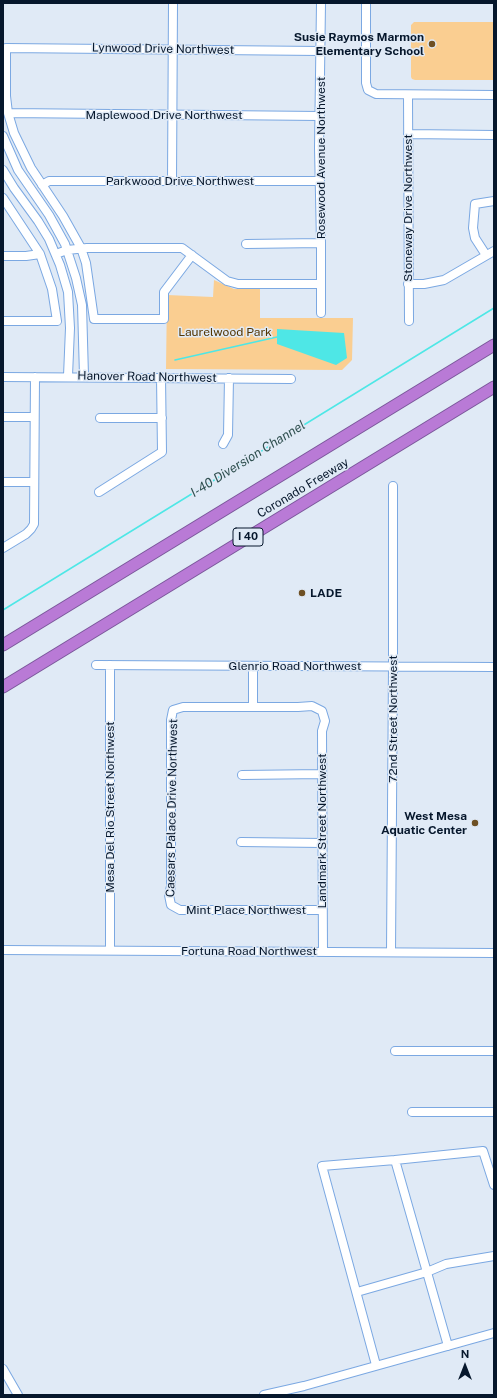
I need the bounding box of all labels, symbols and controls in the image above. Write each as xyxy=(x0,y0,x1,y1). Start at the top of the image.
place label: Susie Raymos Marmon Elementary School xyxy=(294,30,424,58)
marker: Susie Raymos Marmon Elementary School xyxy=(427,39,437,49)
street label: Lynwood Drive Northwest xyxy=(92,41,234,57)
street label: Rosewood Avenue Northwest xyxy=(314,77,328,239)
street label: Maplewood Drive Northwest xyxy=(85,108,243,122)
street label: Stoneway Drive Northwest xyxy=(401,134,415,282)
street label: Parkwood Drive Northwest xyxy=(106,174,254,188)
park label: Laurelwood Park xyxy=(178,325,272,339)
street label: Hanover Road Northwest xyxy=(77,369,217,385)
water label: I-40 Diversion Channel xyxy=(188,417,308,501)
street label: Coronado Freeway xyxy=(255,455,351,521)
road number: I 40 xyxy=(233,528,263,546)
place label: LADE xyxy=(310,586,342,600)
marker: LADE xyxy=(297,588,307,598)
street label: 72nd Street Northwest xyxy=(386,655,400,783)
street label: Glenrio Road Northwest xyxy=(229,659,361,673)
street label: Caesars Palace Drive Northwest xyxy=(163,719,181,897)
street label: Mesa Del Rio Street Northwest xyxy=(103,721,117,893)
street label: Landmark Street Northwest xyxy=(315,753,329,909)
place label: West Mesa Aquatic Center xyxy=(381,809,467,837)
marker: West Mesa Aquatic Center xyxy=(470,818,480,828)
street label: Mint Place Northwest xyxy=(186,903,306,917)
street label: Fortuna Road Northwest xyxy=(181,944,317,958)
north arrow xyxy=(445,1346,485,1386)
text: N xyxy=(461,1348,469,1360)

